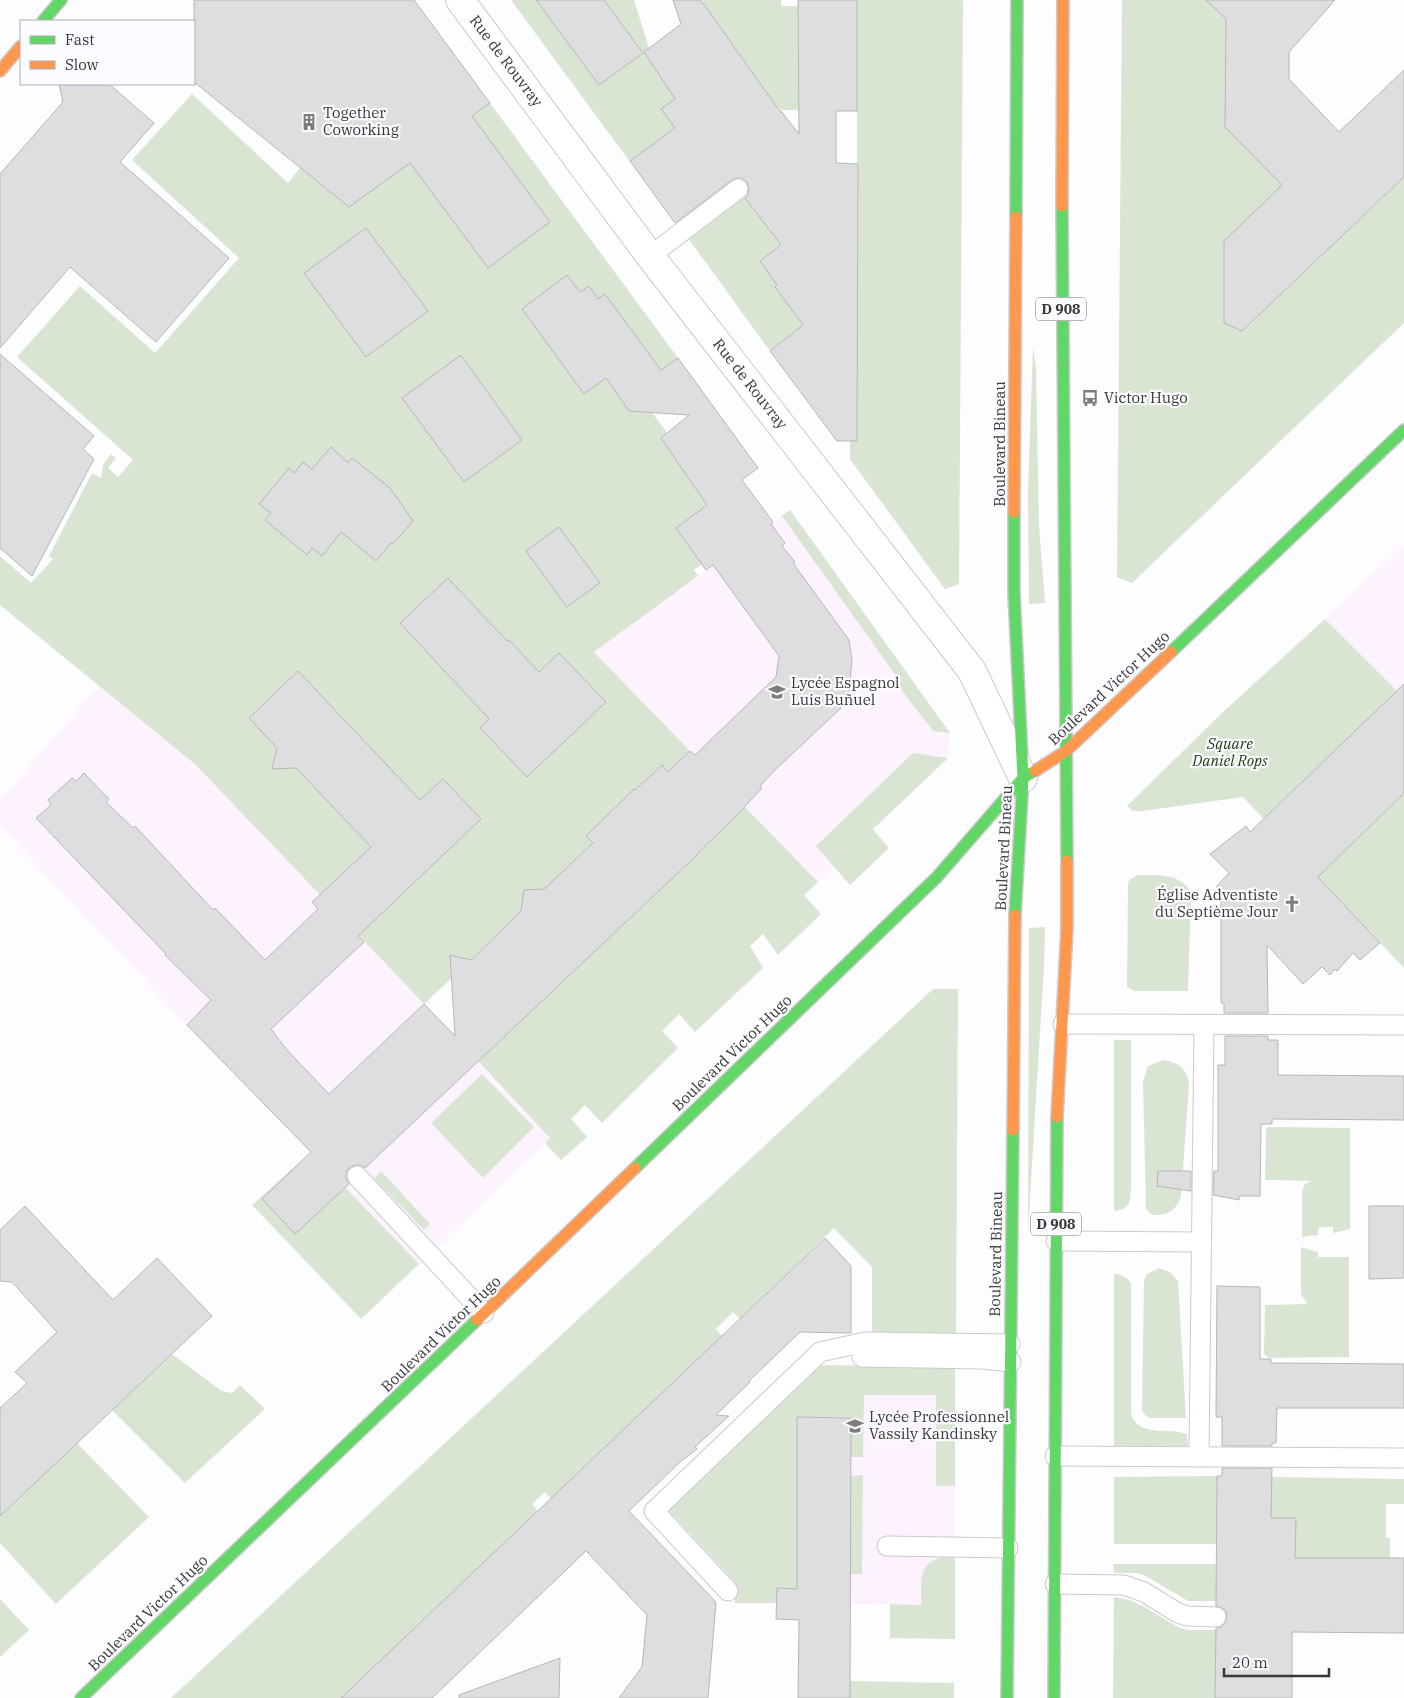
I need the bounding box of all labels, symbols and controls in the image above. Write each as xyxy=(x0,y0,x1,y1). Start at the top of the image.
street label: Rue de Rouvray xyxy=(466,11,547,110)
legend xyxy=(20,20,195,85)
text: Fast xyxy=(65,30,95,49)
text: Slow xyxy=(65,55,99,74)
place label: Together Coworking xyxy=(323,103,399,139)
building icon: Together Coworking xyxy=(299,112,319,132)
road number: D 908 xyxy=(1036,298,1086,320)
street label: Rue de Rouvray xyxy=(709,335,792,433)
street label: Boulevard Bineau xyxy=(990,381,1009,507)
bus stop icon: Victor Hugo xyxy=(1080,388,1100,408)
place label: Victor Hugo xyxy=(1104,388,1188,407)
street label: Boulevard Victor Hugo xyxy=(1044,626,1173,749)
place label: Lycée Espagnol Luis Buñuel xyxy=(791,673,900,709)
school or university icon: Lycée Espagnol Luis Buñuel xyxy=(767,682,787,702)
park label: Square Daniel Rops xyxy=(1191,734,1268,770)
street label: Boulevard Bineau xyxy=(991,785,1016,911)
place label: Église Adventiste du Septième Jour xyxy=(1155,885,1278,921)
church icon: Église Adventiste du Septième Jour xyxy=(1282,894,1302,914)
street label: Boulevard Victor Hugo xyxy=(668,991,796,1115)
street label: Boulevard Bineau xyxy=(985,1191,1006,1317)
road number: D 908 xyxy=(1031,1212,1081,1236)
street label: Boulevard Victor Hugo xyxy=(377,1272,505,1396)
place label: Lycée Professionnel Vassily Kandinsky xyxy=(869,1407,1009,1443)
school or university icon: Lycée Professionnel Vassily Kandinsky xyxy=(845,1416,865,1436)
street label: Boulevard Victor Hugo xyxy=(84,1551,212,1675)
scale bar xyxy=(1224,1646,1329,1678)
text: 20 m xyxy=(1232,1653,1268,1672)

